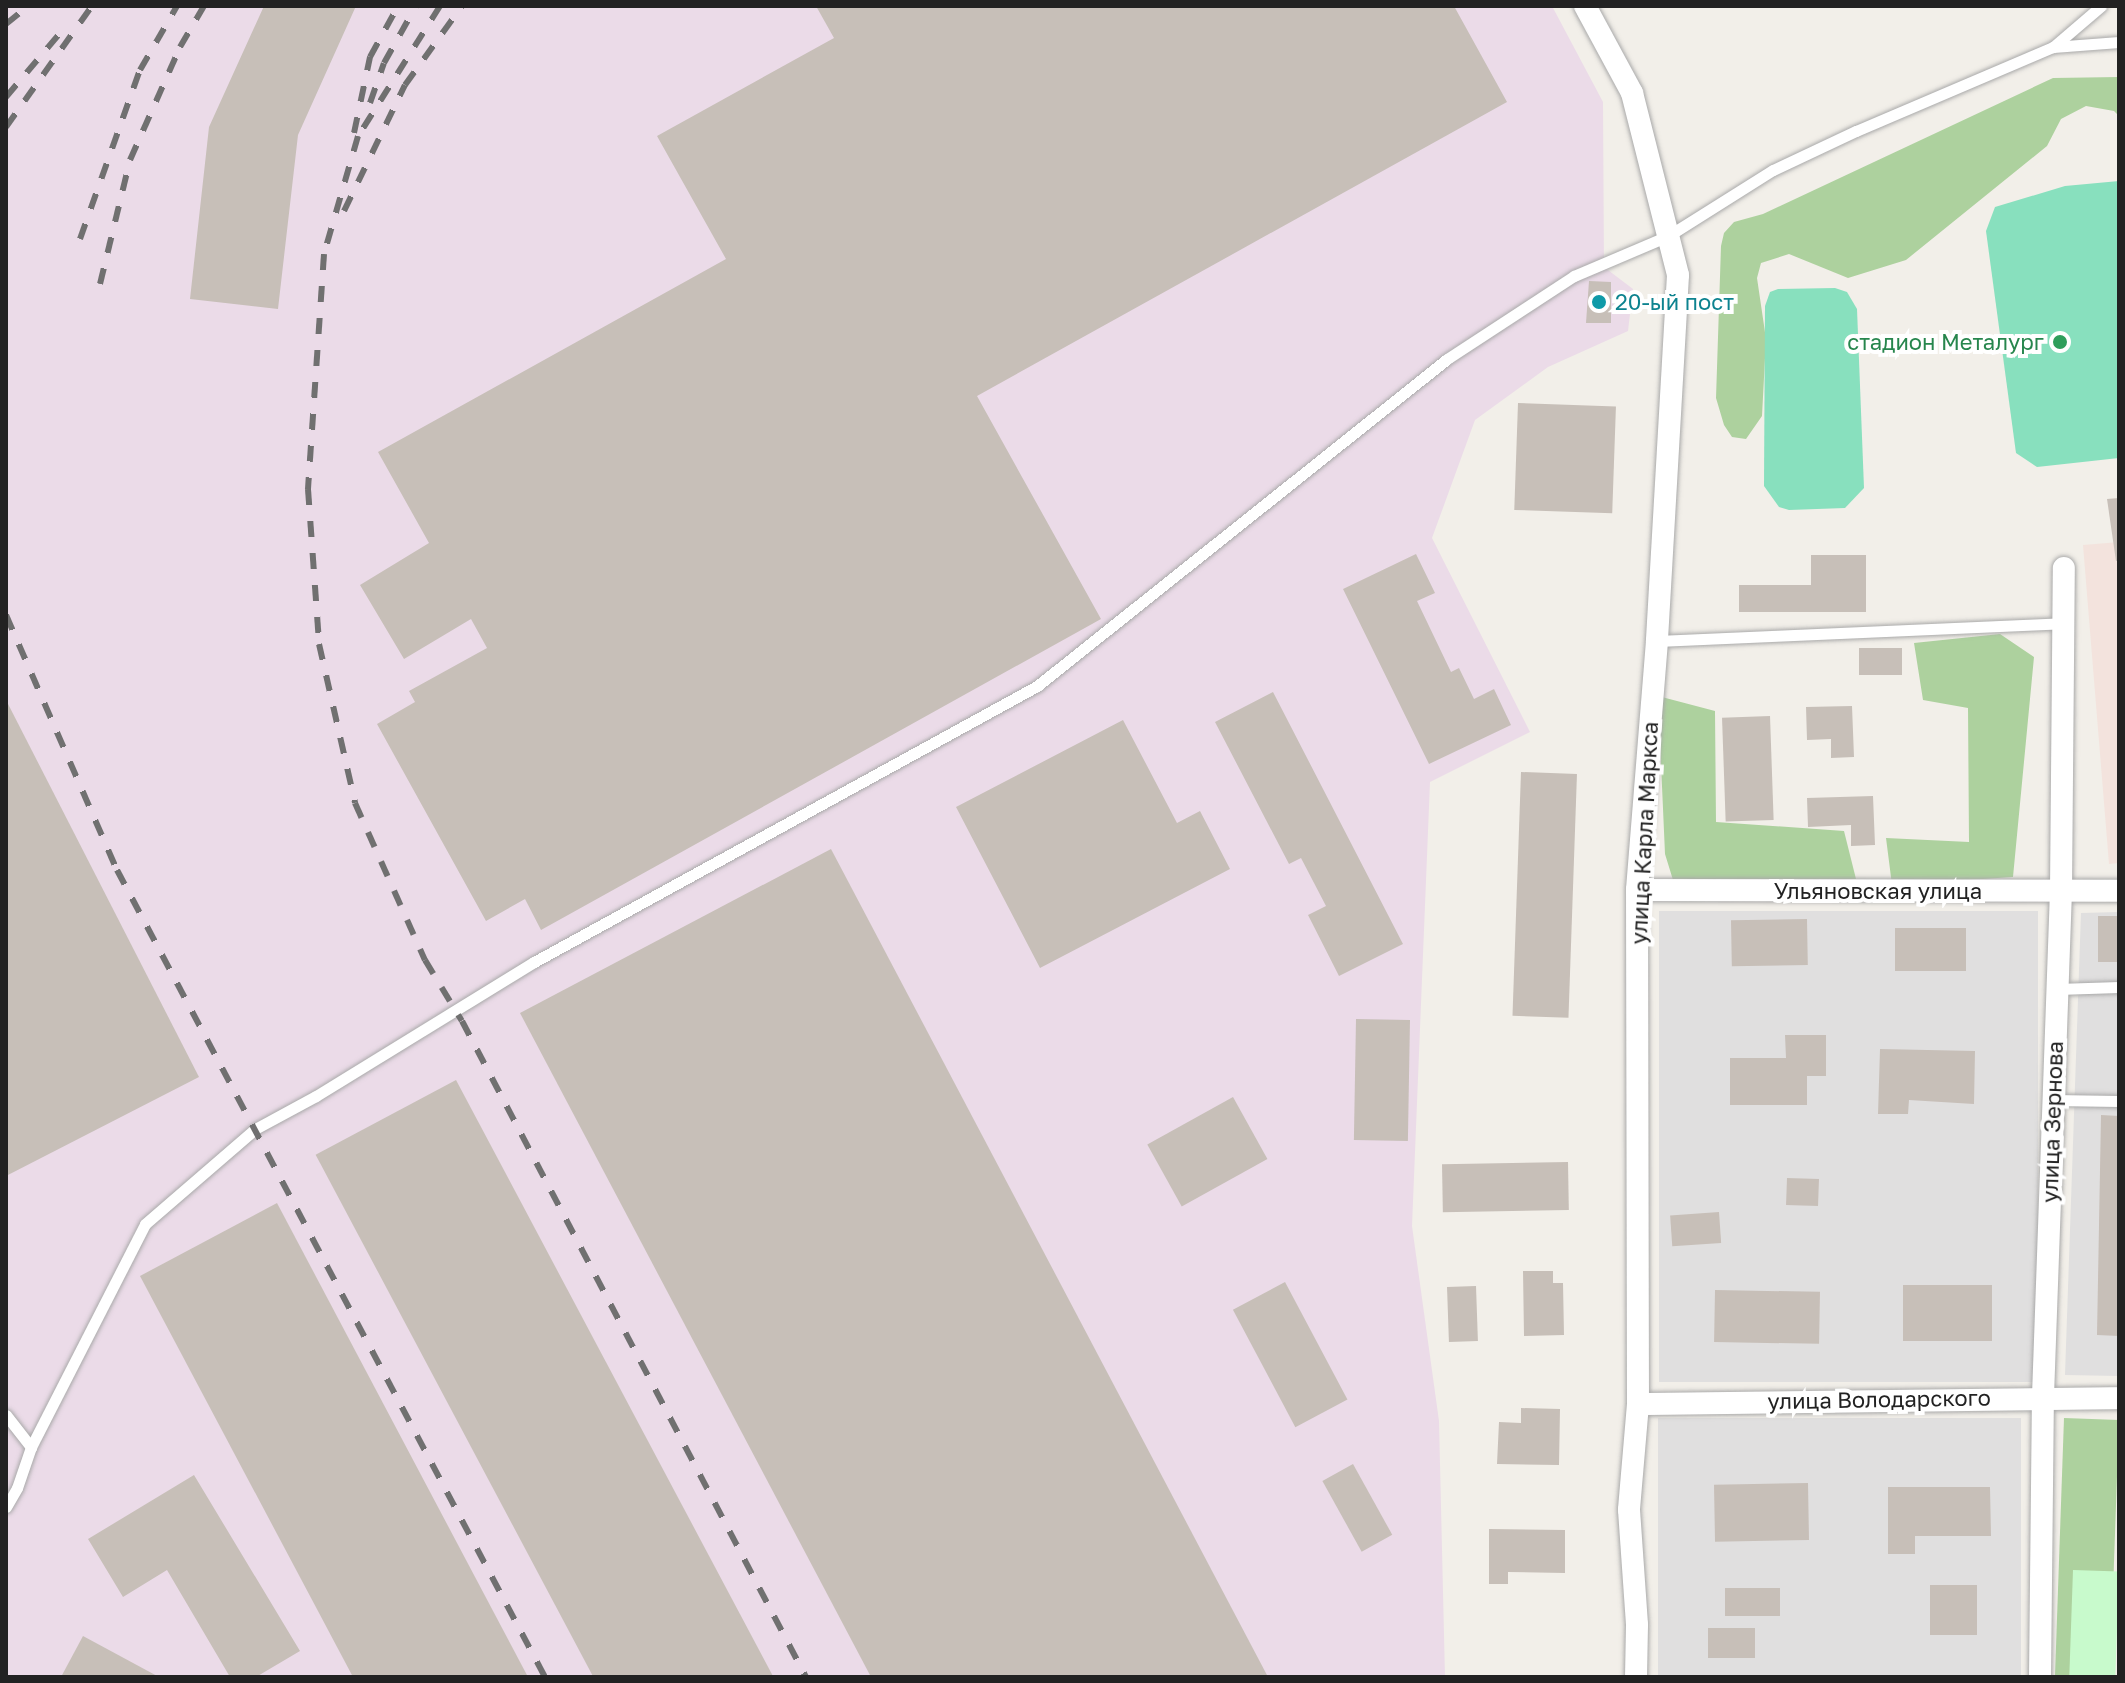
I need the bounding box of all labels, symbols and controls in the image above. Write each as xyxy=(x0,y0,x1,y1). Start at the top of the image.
place label: 20-ый пост xyxy=(1615,289,1734,315)
marker: 20-ый пост xyxy=(1590,293,1608,311)
place label: стадион Металург xyxy=(1847,329,2044,355)
marker: стадион Металург xyxy=(2051,333,2069,351)
street label: улица Карла Маркса xyxy=(1625,721,1663,945)
street label: Ульяновская улица xyxy=(1774,878,1982,904)
street label: улица Зернова xyxy=(2036,1041,2068,1203)
street label: улица Володарского xyxy=(1767,1384,1991,1414)

